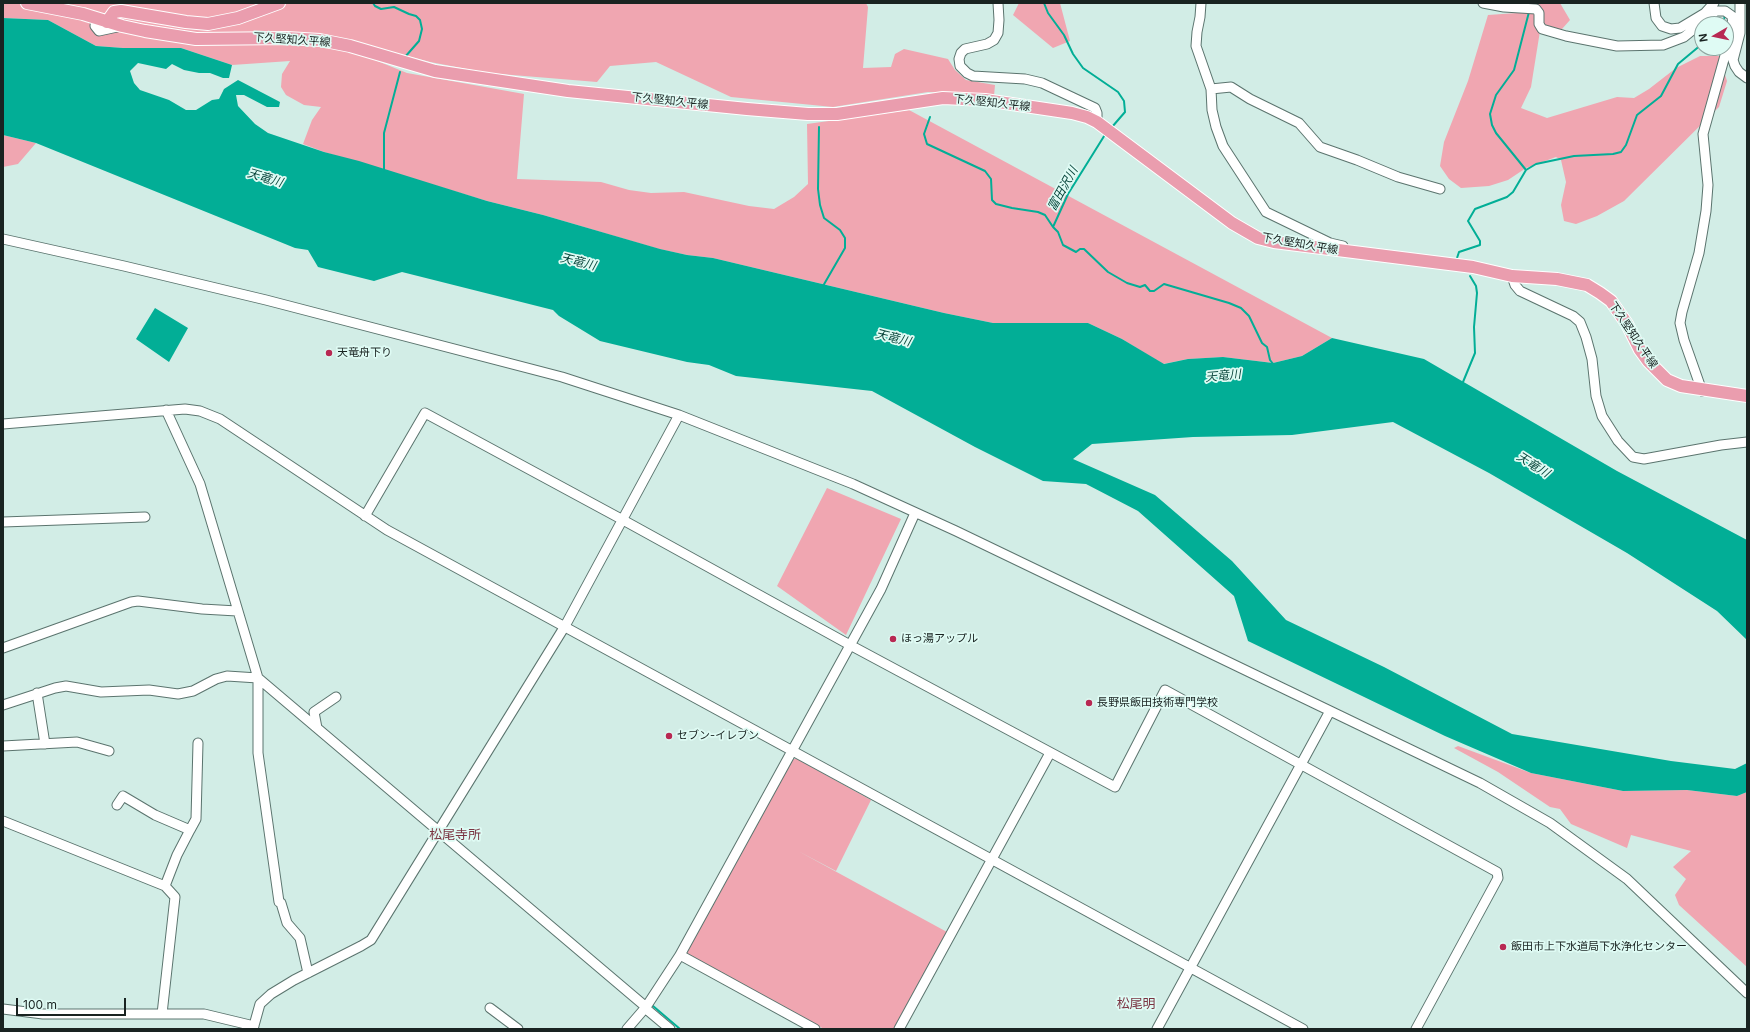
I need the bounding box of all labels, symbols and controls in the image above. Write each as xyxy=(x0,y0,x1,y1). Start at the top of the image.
north arrow xyxy=(1694,16,1734,56)
street label: 下久堅知久平線 xyxy=(253,31,331,49)
text: N xyxy=(1696,32,1711,43)
street label: 下久堅知久平線 xyxy=(631,90,709,112)
street label: 下久堅知久平線 xyxy=(953,92,1031,114)
water label: 富田沢川 xyxy=(1045,165,1081,213)
water label: 天竜川 xyxy=(246,166,284,190)
street label: 下久堅知久平線 xyxy=(1261,231,1339,257)
water label: 天竜川 xyxy=(559,251,597,273)
street label: 下久堅知久平線 xyxy=(1606,299,1660,371)
water label: 天竜川 xyxy=(874,327,912,349)
place label: 天竜舟下り xyxy=(337,346,392,360)
marker: 天竜舟下り xyxy=(324,348,334,358)
water label: 天竜川 xyxy=(1204,367,1242,385)
water label: 天竜川 xyxy=(1514,449,1552,481)
place label: ほっ湯アップル xyxy=(901,632,978,646)
marker: ほっ湯アップル xyxy=(888,634,898,644)
place label: 長野県飯田技術専門学校 xyxy=(1097,696,1218,710)
marker: 長野県飯田技術専門学校 xyxy=(1084,698,1094,708)
place label: セブン-イレブン xyxy=(677,729,759,743)
marker: セブン-イレブン xyxy=(664,731,674,741)
district label: 松尾寺所 xyxy=(429,827,481,843)
place label: 飯田市上下水道局下水浄化センター xyxy=(1511,940,1687,954)
marker: 飯田市上下水道局下水浄化センター xyxy=(1498,942,1508,952)
scale bar xyxy=(18,990,128,1016)
district label: 松尾明 xyxy=(1117,996,1155,1012)
text: 100 m xyxy=(23,997,57,1012)

